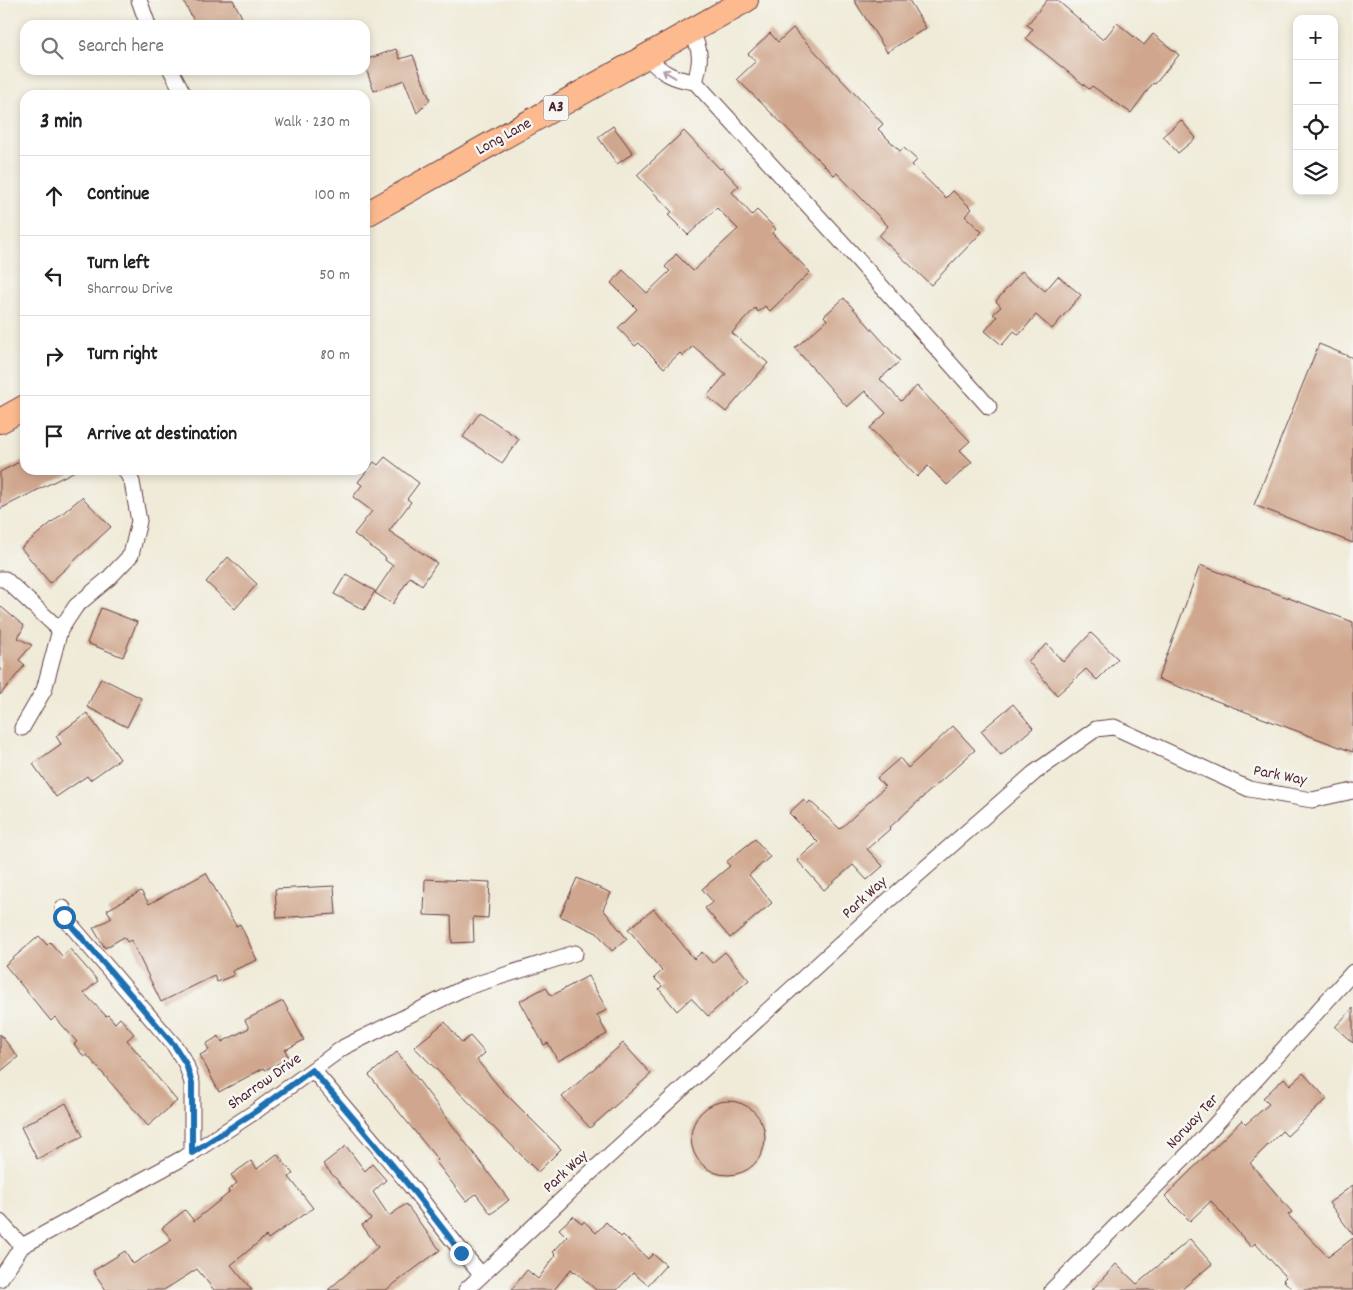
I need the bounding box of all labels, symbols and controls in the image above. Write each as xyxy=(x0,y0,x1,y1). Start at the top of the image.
map controls xyxy=(1293,15,1338,195)
button: + xyxy=(1293,15,1338,60)
search box xyxy=(20,20,370,75)
icon: search xyxy=(38,34,66,62)
text: Search here xyxy=(78,34,164,61)
button: − xyxy=(1293,60,1338,105)
one-way arrow xyxy=(662,69,676,79)
road number: A3 xyxy=(544,96,568,120)
button: locate xyxy=(1293,105,1338,150)
text: 3 min xyxy=(40,108,82,138)
text: Walk · 230 m xyxy=(274,111,350,134)
street label: Long Lane xyxy=(472,112,536,162)
button: layers xyxy=(1293,150,1338,195)
icon: ahead xyxy=(40,182,68,210)
text: Continue xyxy=(87,182,149,209)
text: 100 m xyxy=(314,184,350,207)
text: Turn left xyxy=(87,251,150,278)
icon: left xyxy=(40,262,68,290)
text: 50 m xyxy=(319,264,350,287)
text: Sharrow Drive xyxy=(87,278,173,301)
icon: right xyxy=(40,342,68,370)
text: Turn right xyxy=(87,342,158,369)
text: 80 m xyxy=(320,344,350,367)
icon: arrive xyxy=(40,422,68,450)
text: Arrive at destination xyxy=(87,422,237,449)
street label: Park Way xyxy=(1251,760,1309,793)
street label: Park Way xyxy=(837,871,893,925)
route start xyxy=(53,906,76,929)
street label: Sharrow Drive xyxy=(223,1048,307,1116)
street label: Norway Ter xyxy=(1161,1089,1225,1155)
street label: Park Way xyxy=(538,1145,594,1199)
route end xyxy=(450,1242,473,1265)

